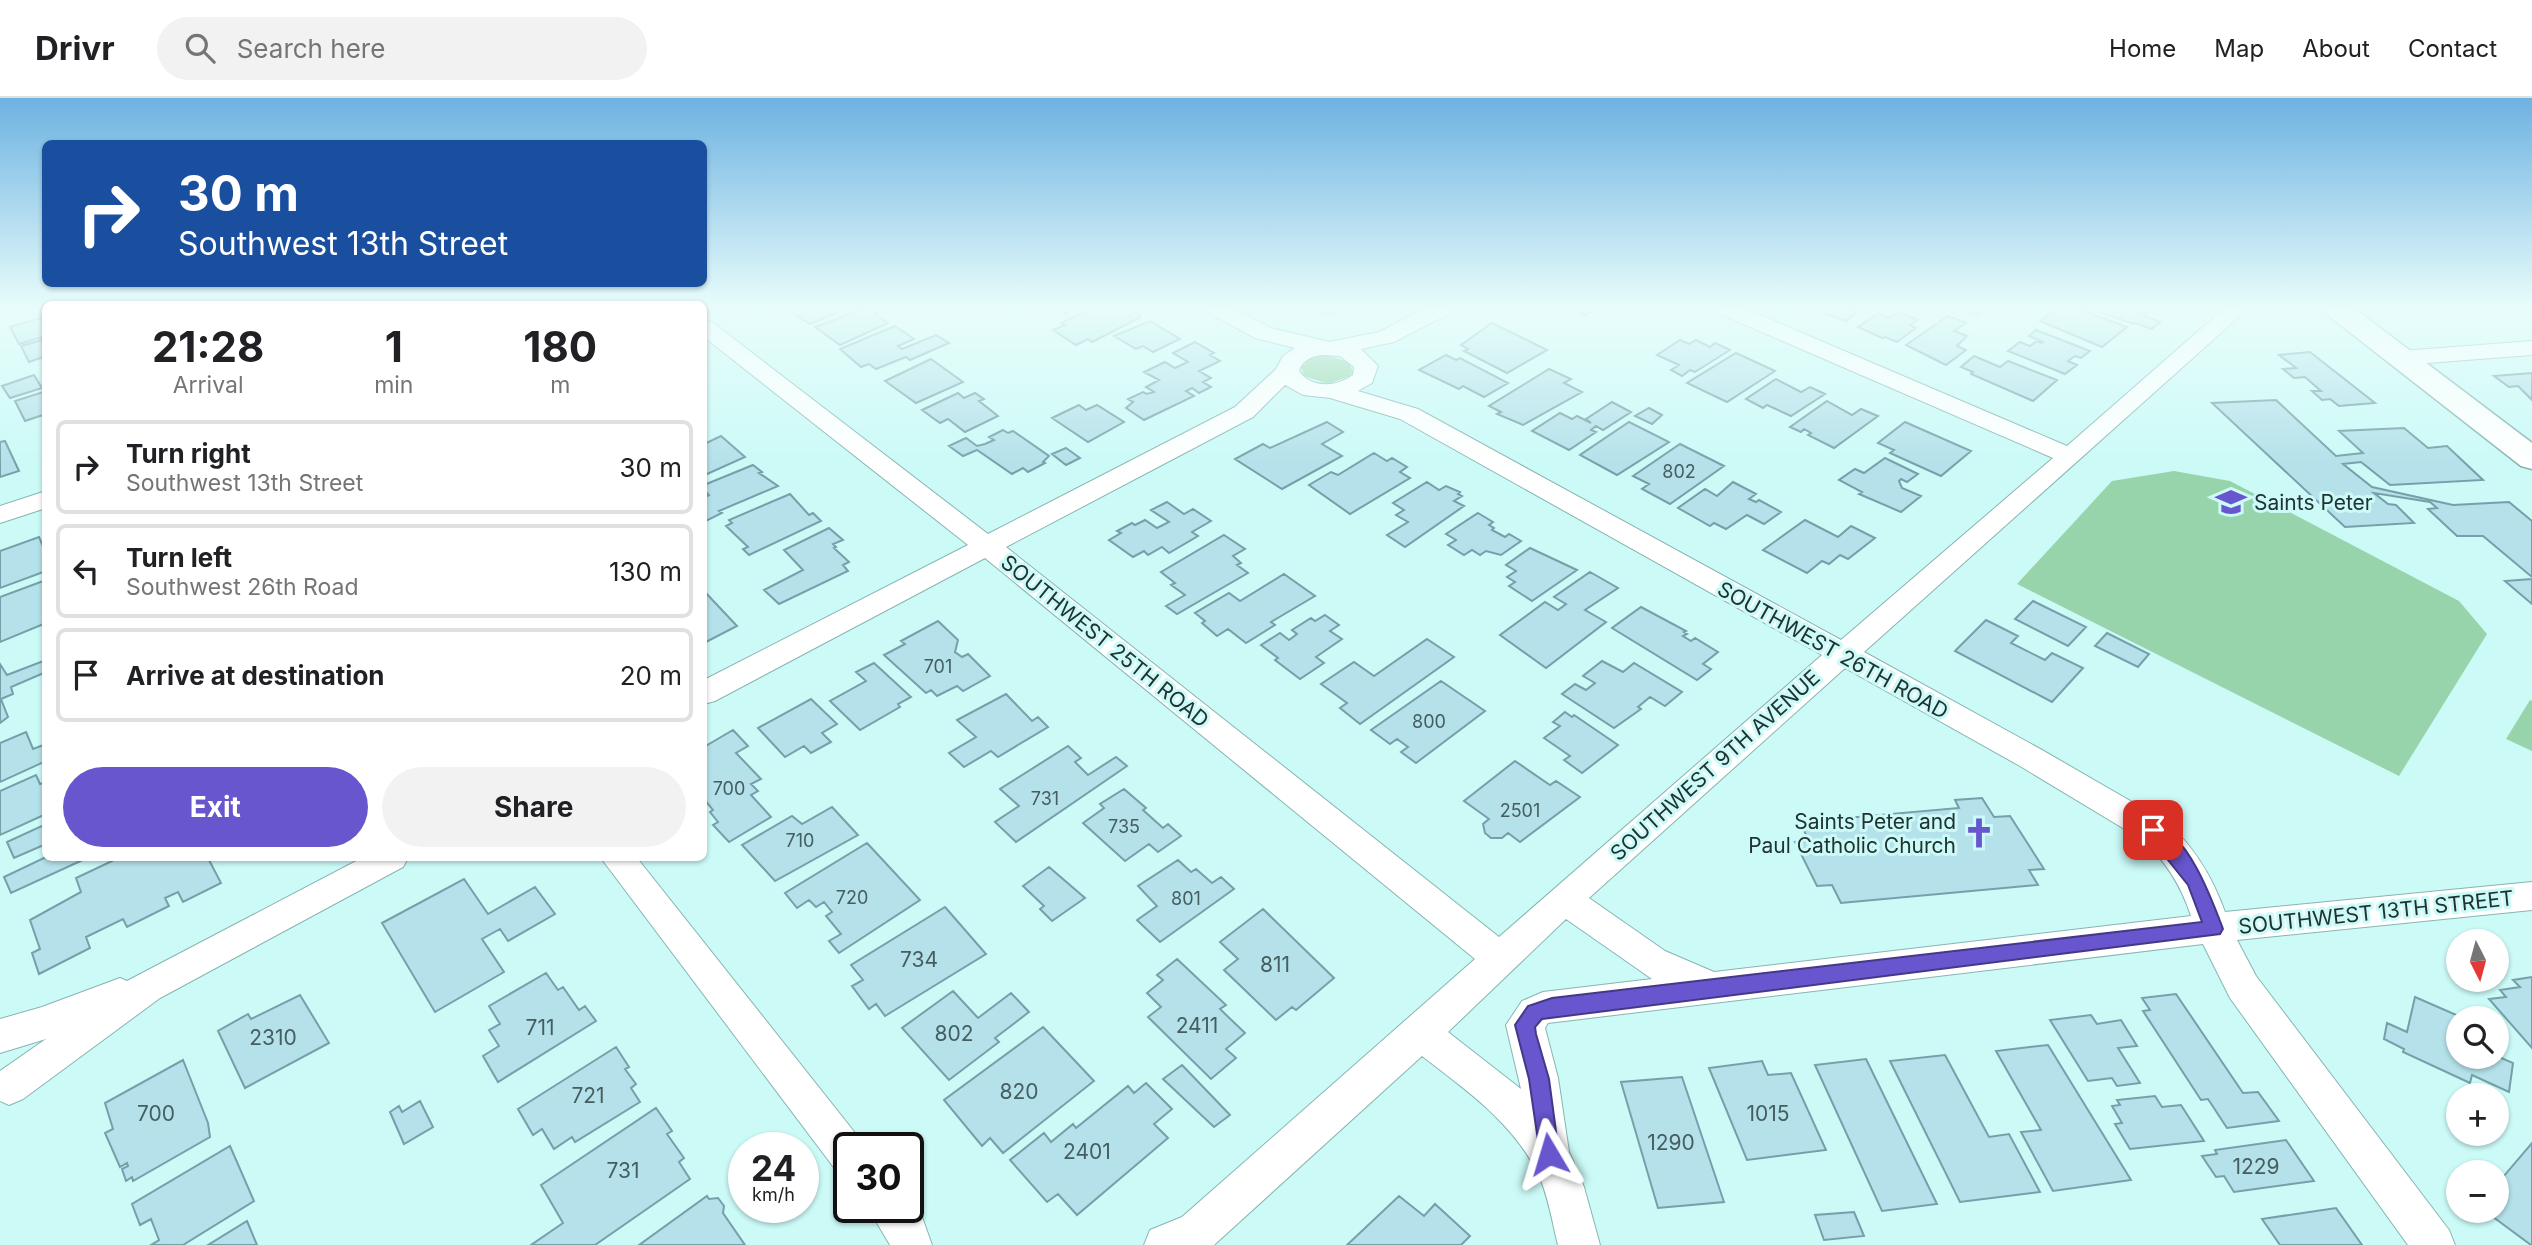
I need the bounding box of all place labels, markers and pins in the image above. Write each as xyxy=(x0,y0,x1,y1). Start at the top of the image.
school or university icon: Saints Peter xyxy=(2214,485,2248,519)
place label: Saints Peter xyxy=(2254,490,2373,515)
pin xyxy=(2123,800,2183,860)
place label: Saints Peter and Paul Catholic Church xyxy=(1748,809,1956,858)
church icon: Saints Peter and Paul Catholic Church xyxy=(1962,816,1996,850)

